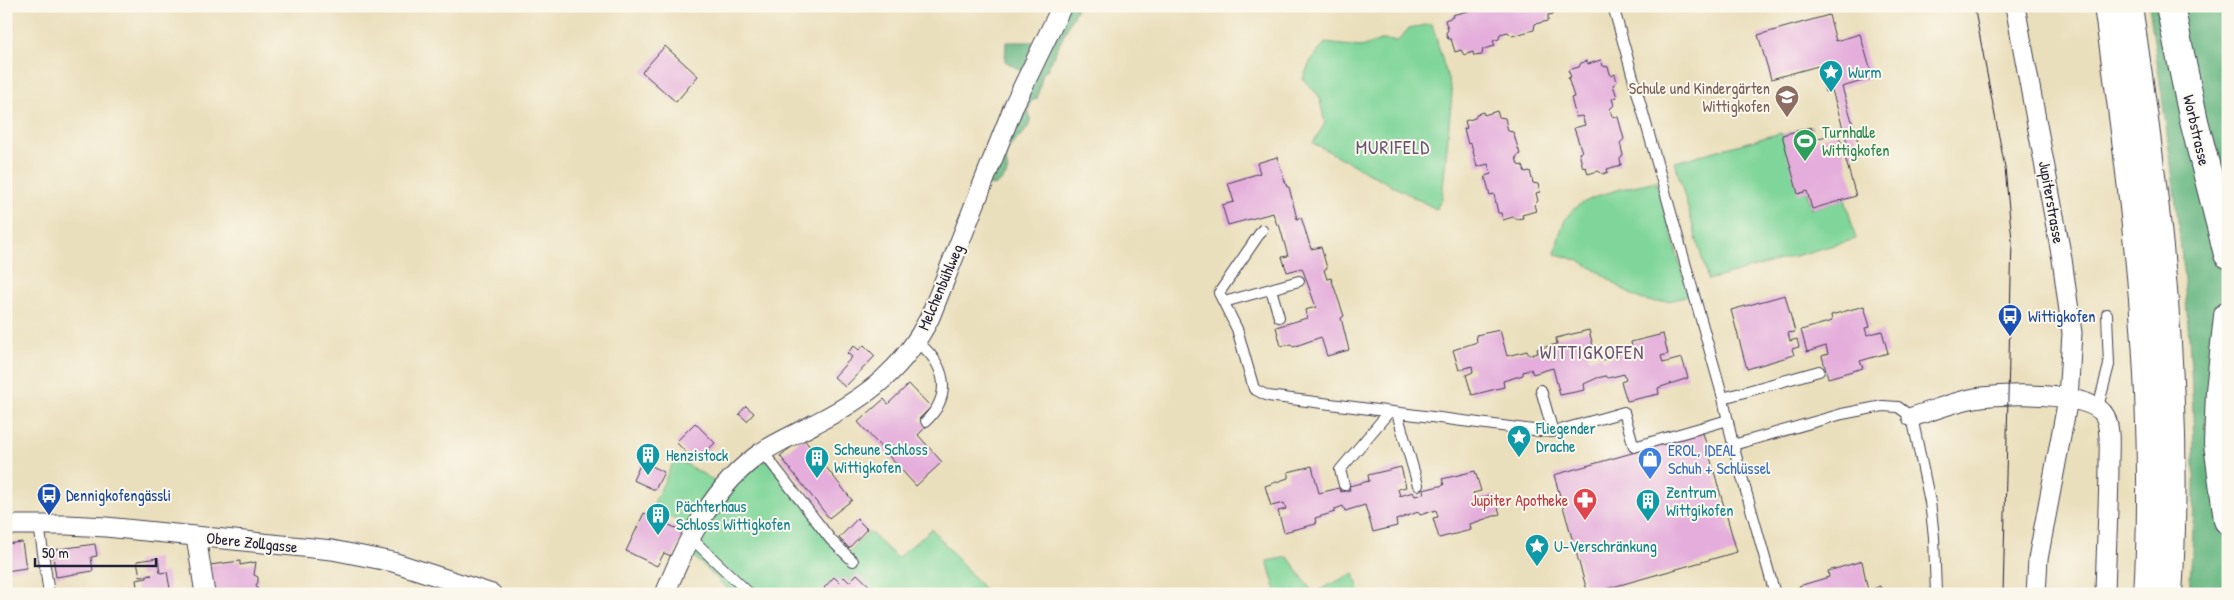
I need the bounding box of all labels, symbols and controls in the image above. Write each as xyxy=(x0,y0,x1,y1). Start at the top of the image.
place icon: Wurm xyxy=(1818,59,1844,93)
place label: Wurm xyxy=(1848,61,1881,83)
place label: Schule und Kindergärten Wittigkofen xyxy=(1629,77,1770,117)
school or university icon: Schule und Kindergärten Wittigkofen xyxy=(1774,84,1800,118)
street label: Worbstrasse xyxy=(2178,93,2216,168)
place label: Turnhalle Wittigkofen xyxy=(1822,121,1890,161)
sports icon: Turnhalle Wittigkofen xyxy=(1792,128,1818,162)
district label: MURIFELD xyxy=(1356,134,1430,160)
street label: Jupiterstrasse xyxy=(2034,159,2070,246)
street label: Melchenbühlweg xyxy=(912,241,968,333)
bus stop icon: Wittigkofen xyxy=(1997,303,2023,337)
place label: Wittigkofen xyxy=(2028,305,2096,327)
district label: WITTIGKOFEN xyxy=(1540,339,1644,365)
place label: Fliegender Drache xyxy=(1535,417,1596,457)
place icon: Fliegender Drache xyxy=(1506,424,1532,458)
place label: Scheune Schloss Wittigkofen xyxy=(834,438,928,478)
place label: EROL, IDEAL Schuh + Schlüssel xyxy=(1668,439,1771,479)
building icon: Henzistock xyxy=(635,442,661,476)
place label: Henzistock xyxy=(666,444,729,466)
building icon: Scheune Schloss Wittigkofen xyxy=(804,445,830,479)
shop icon: EROL, IDEAL Schuh + Schlüssel xyxy=(1637,446,1663,480)
place label: Zentrum Wittgikofen xyxy=(1666,481,1734,521)
bus stop icon: Dennigkofengässli xyxy=(36,482,62,516)
place label: Dennigkofengässli xyxy=(66,484,171,506)
pharmacy icon: Jupiter Apotheke xyxy=(1572,487,1598,521)
building icon: Zentrum Wittgikofen xyxy=(1635,488,1661,522)
place label: Jupiter Apotheke xyxy=(1471,489,1569,511)
place label: Pächterhaus Schloss Wittigkofen xyxy=(676,495,791,535)
building icon: Pächterhaus Schloss Wittigkofen xyxy=(645,502,671,536)
street label: Obere Zollgasse xyxy=(205,526,299,558)
place icon: U-Verschränkung xyxy=(1524,533,1550,567)
scale bar xyxy=(35,535,156,567)
place label: U-Verschränkung xyxy=(1554,535,1657,557)
text: 50 m xyxy=(42,542,69,563)

